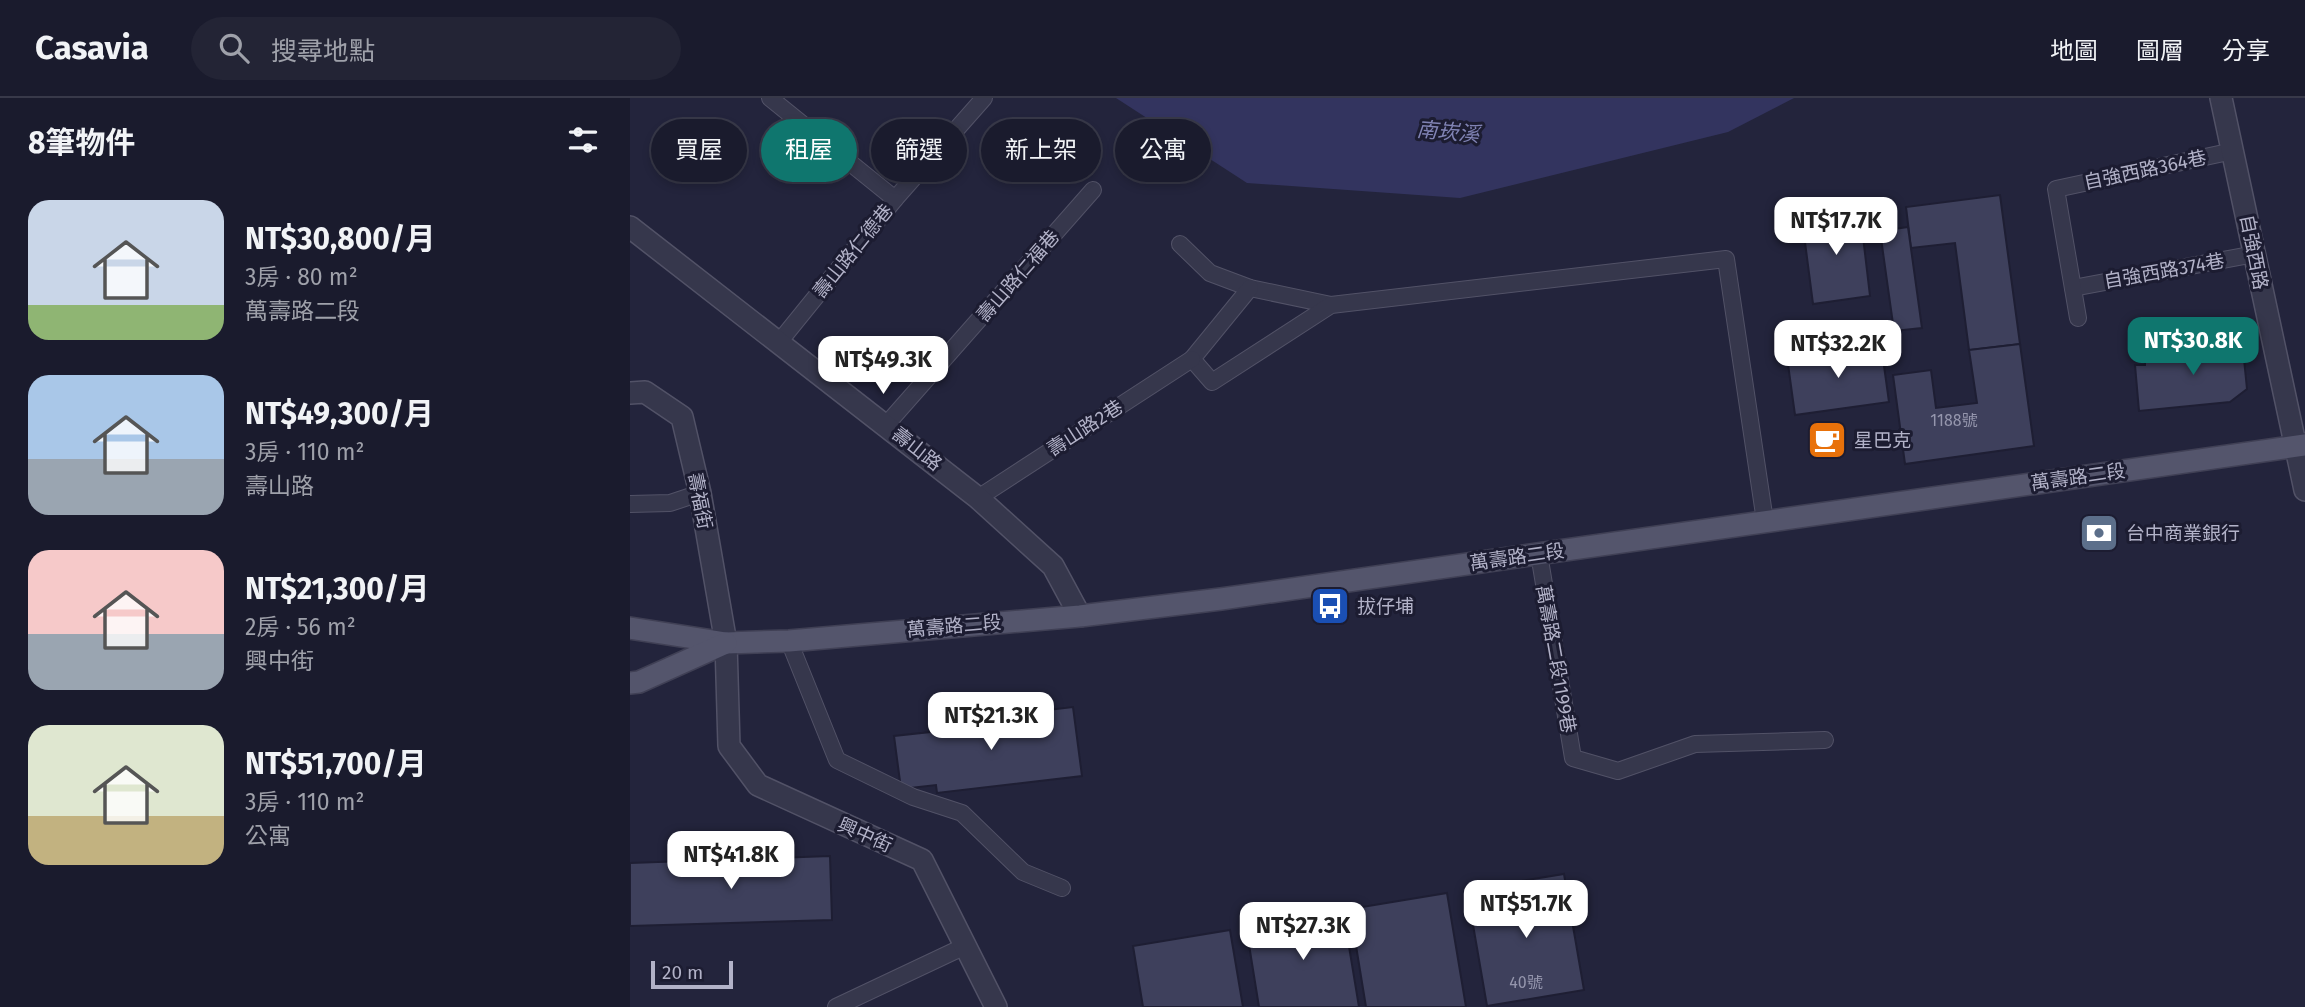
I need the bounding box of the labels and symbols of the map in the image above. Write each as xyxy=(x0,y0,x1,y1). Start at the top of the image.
water label: 南崁溪 xyxy=(1415,116,1484,148)
street label: 自強西路364巷 xyxy=(2082,146,2208,194)
pin: NT$17.7K xyxy=(1764,198,1908,257)
street label: 壽山路仁德巷 xyxy=(808,199,898,303)
street label: 自強西路 xyxy=(2235,212,2273,292)
street label: 壽山路仁福巷 xyxy=(972,225,1064,327)
street label: 自強西路374巷 xyxy=(2102,249,2226,293)
pin: NT$30.8K xyxy=(2121,317,2265,377)
pin: NT$32.2K xyxy=(1766,320,1910,380)
pin: NT$49.3K xyxy=(811,336,955,396)
street label: 壽山路2巷 xyxy=(1043,395,1127,461)
house number: 1188號 xyxy=(1930,411,1978,430)
cafe icon: 星巴克 xyxy=(1806,419,1848,461)
street label: 壽山路 xyxy=(887,422,947,476)
place label: 星巴克 xyxy=(1854,429,1911,452)
street label: 萬壽路二段 xyxy=(2029,459,2127,495)
street label: 壽福街 xyxy=(683,471,717,531)
bank icon: 台中商業銀行 xyxy=(2078,512,2120,554)
place label: 台中商業銀行 xyxy=(2126,522,2240,545)
street label: 萬壽路二段 xyxy=(1468,539,1566,575)
street label: 萬壽路二段1199巷 xyxy=(1532,583,1580,735)
bus stop icon: 拔仔埔 xyxy=(1309,585,1351,627)
place label: 拔仔埔 xyxy=(1357,595,1414,618)
street label: 萬壽路二段 xyxy=(906,610,1002,642)
pin: NT$21.3K xyxy=(919,692,1063,752)
street label: 興中街 xyxy=(834,813,896,857)
pin: NT$41.8K xyxy=(659,832,803,891)
pin: NT$51.7K xyxy=(1454,880,1598,940)
pin: NT$27.3K xyxy=(1231,902,1375,962)
scale bar xyxy=(651,958,733,990)
house number: 40號 xyxy=(1509,973,1543,992)

